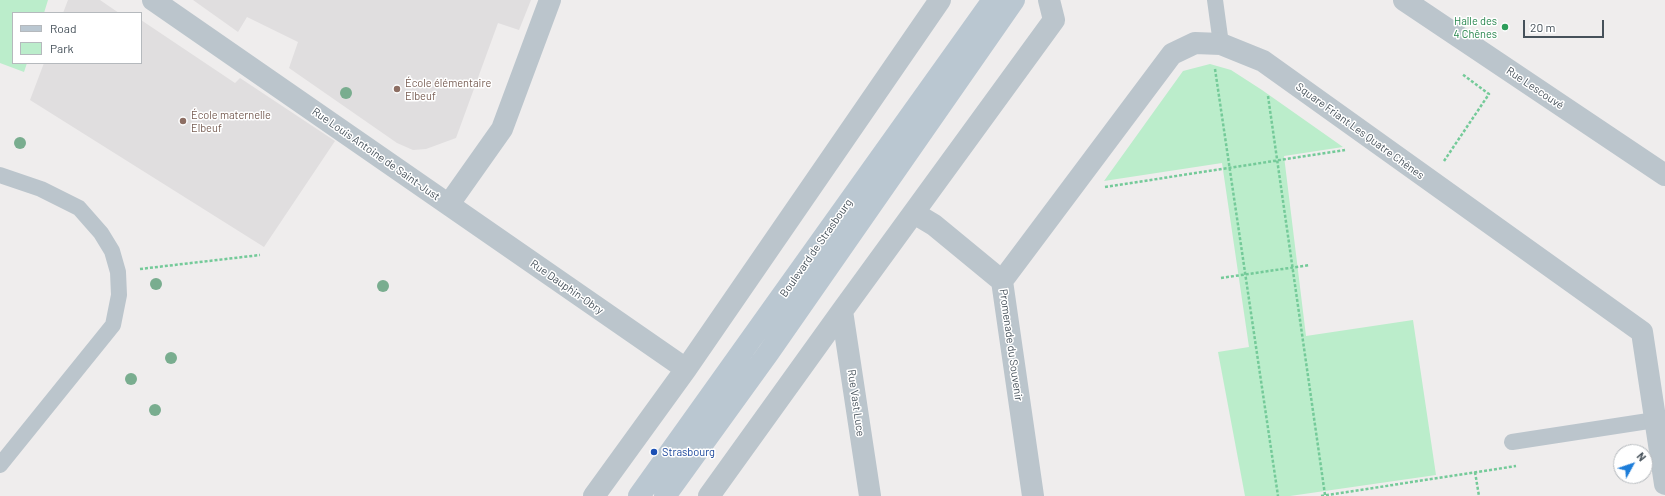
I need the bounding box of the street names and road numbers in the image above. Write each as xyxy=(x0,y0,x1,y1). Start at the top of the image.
street label: Rue Lescouvé xyxy=(1504,64,1566,112)
street label: Square Friant Les Quatre Chênes xyxy=(1293,80,1427,182)
street label: Rue Louis Antoine de Saint-Just xyxy=(310,105,442,203)
street label: Boulevard de Strasbourg xyxy=(777,196,855,300)
street label: Rue Dauphin-Obry xyxy=(528,257,606,317)
street label: Promenade du Souvenir xyxy=(997,288,1025,402)
street label: Rue Vast Luce xyxy=(845,369,867,437)

